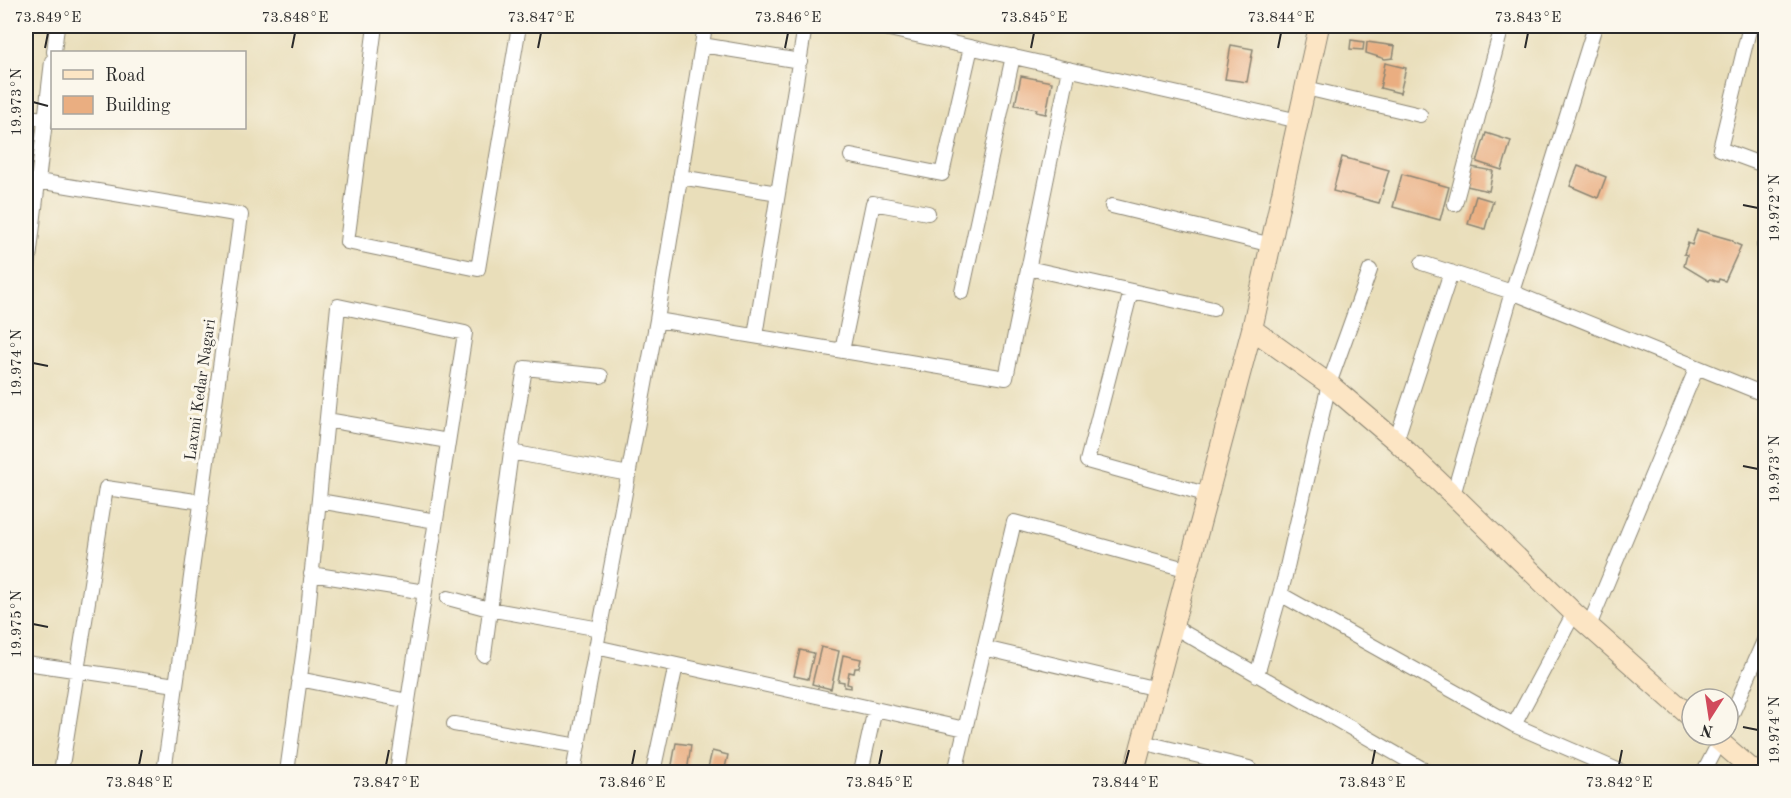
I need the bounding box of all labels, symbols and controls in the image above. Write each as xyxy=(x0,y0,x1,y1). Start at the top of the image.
text: 73.849°E xyxy=(15,11,81,26)
text: 73.848°E xyxy=(262,11,328,26)
text: 73.847°E xyxy=(508,11,574,26)
text: 73.846°E xyxy=(755,11,821,26)
text: 73.845°E xyxy=(1001,11,1067,26)
text: 73.844°E xyxy=(1248,11,1314,26)
text: 73.843°E xyxy=(1495,11,1561,26)
legend xyxy=(51,51,246,129)
text: Road xyxy=(105,67,145,85)
text: 19.973°N xyxy=(10,68,25,136)
text: Building xyxy=(105,97,171,115)
text: 19.972°N xyxy=(1768,174,1783,242)
street label: Laxmi Kedar Nagari xyxy=(183,318,219,462)
text: 19.974°N xyxy=(10,329,25,397)
text: 19.973°N xyxy=(1768,435,1783,503)
text: 19.975°N xyxy=(10,590,25,658)
north arrow xyxy=(1680,687,1740,747)
text: 19.974°N xyxy=(1768,696,1783,764)
text: N xyxy=(1699,720,1715,739)
text: 73.848°E xyxy=(106,776,172,791)
text: 73.847°E xyxy=(353,776,419,791)
text: 73.846°E xyxy=(599,776,665,791)
text: 73.845°E xyxy=(846,776,912,791)
text: 73.844°E xyxy=(1092,776,1158,791)
text: 73.843°E xyxy=(1339,776,1405,791)
text: 73.842°E xyxy=(1586,776,1652,791)

